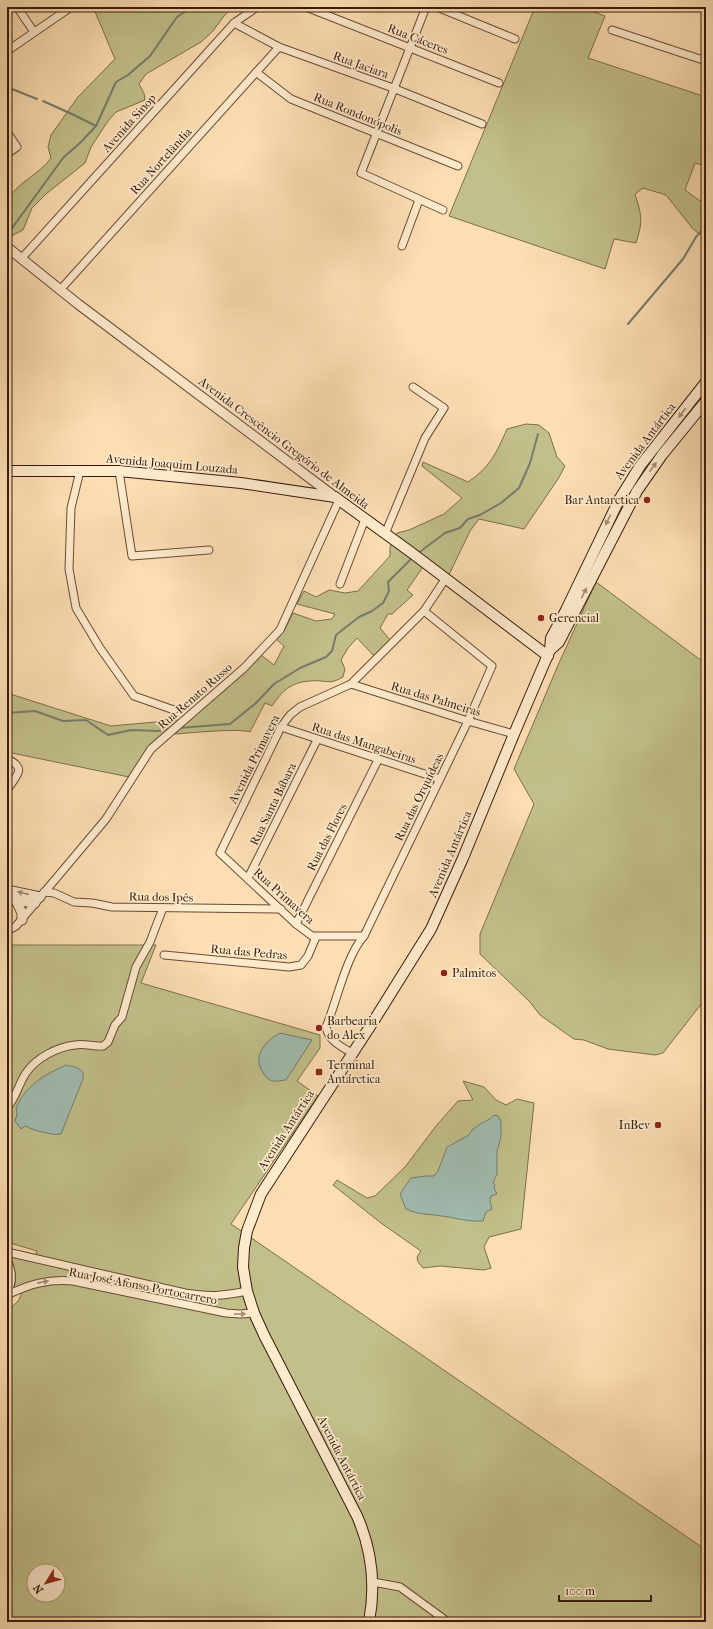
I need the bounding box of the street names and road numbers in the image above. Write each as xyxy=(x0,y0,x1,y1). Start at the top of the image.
street label: Rua Cáceres xyxy=(386,21,451,57)
street label: Rua Jaciara xyxy=(331,48,391,82)
street label: Rua Rondonópolis xyxy=(312,90,405,138)
street label: Avenida Sinop xyxy=(99,91,159,156)
street label: Rua Nortelândia xyxy=(127,124,195,197)
street label: Avenida Crescêncio Gregório de Almeida xyxy=(195,374,372,512)
street label: Avenida Antártica xyxy=(611,399,679,483)
street label: Avenida Joaquim Louzada xyxy=(104,451,239,477)
street label: Rua Renato Russo xyxy=(155,660,235,732)
street label: Rua das Palmeiras xyxy=(389,679,483,719)
street label: Avenida Primavera xyxy=(225,712,283,807)
street label: Rua das Mangabeiras xyxy=(310,720,418,767)
street label: Rua das Orquídeas xyxy=(392,750,447,843)
street label: Rua Santa Bábara xyxy=(247,760,299,848)
street label: Rua das Flores xyxy=(304,800,350,873)
street label: Avenida Antártica xyxy=(425,808,475,900)
street label: Rua Primavera xyxy=(251,865,318,927)
street label: Rua dos Ipês xyxy=(129,889,194,905)
street label: Rua das Pedras xyxy=(210,942,289,962)
street label: Avenida Antártica xyxy=(254,1087,317,1173)
street label: Rua José Afonso Portocarrero xyxy=(68,1265,218,1307)
street label: Avenida Antártica xyxy=(314,1413,369,1503)

